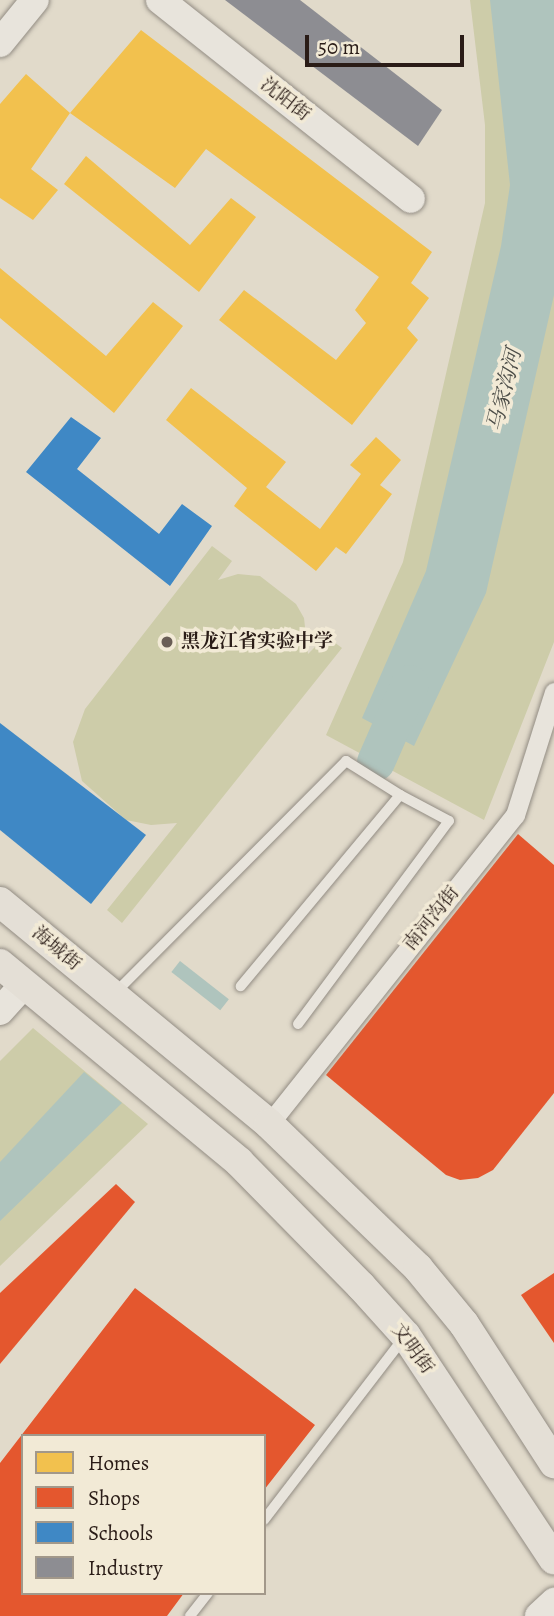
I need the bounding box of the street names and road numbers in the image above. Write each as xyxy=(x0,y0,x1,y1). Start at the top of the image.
street label: 沈阳街 xyxy=(256,73,314,127)
street label: 南河沟街 xyxy=(399,882,465,956)
street label: 海城街 xyxy=(27,922,85,976)
street label: 文明街 xyxy=(386,1319,438,1379)

